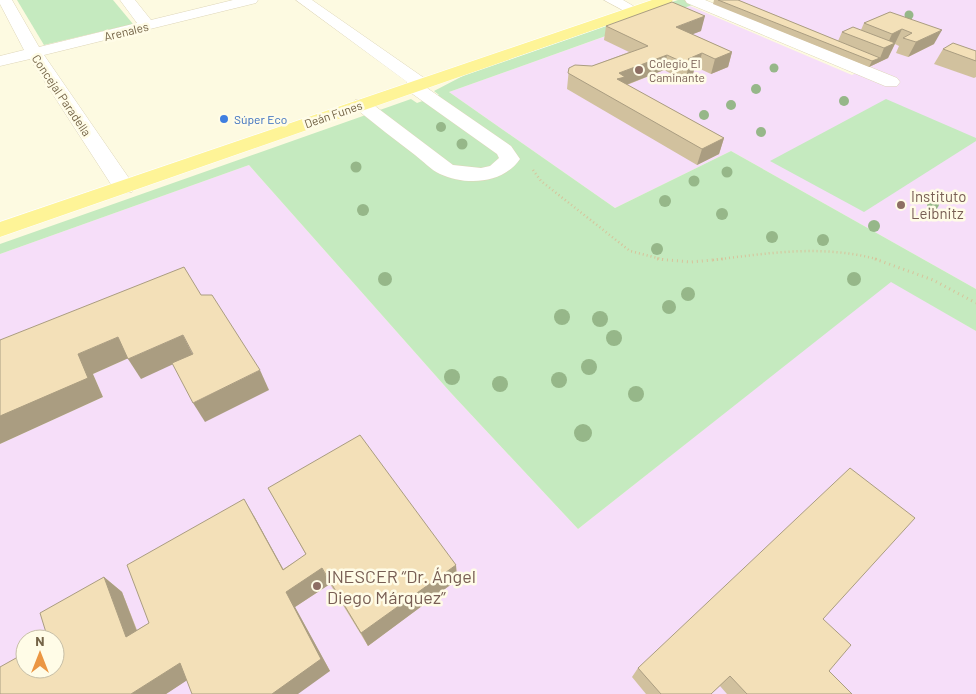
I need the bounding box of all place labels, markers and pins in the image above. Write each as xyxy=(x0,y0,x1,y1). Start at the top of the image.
place label: Colegio El Caminante xyxy=(649,56,705,84)
marker: Colegio El Caminante xyxy=(633,64,645,76)
place label: Súper Eco xyxy=(234,112,287,126)
marker: Súper Eco xyxy=(218,113,230,125)
place label: Instituto Leibnitz xyxy=(911,187,966,222)
marker: Instituto Leibnitz xyxy=(895,199,907,211)
place label: INESCER “Dr. Ángel Diego Márquez” xyxy=(327,565,476,608)
marker: INESCER “Dr. Ángel Diego Márquez” xyxy=(311,580,323,592)

